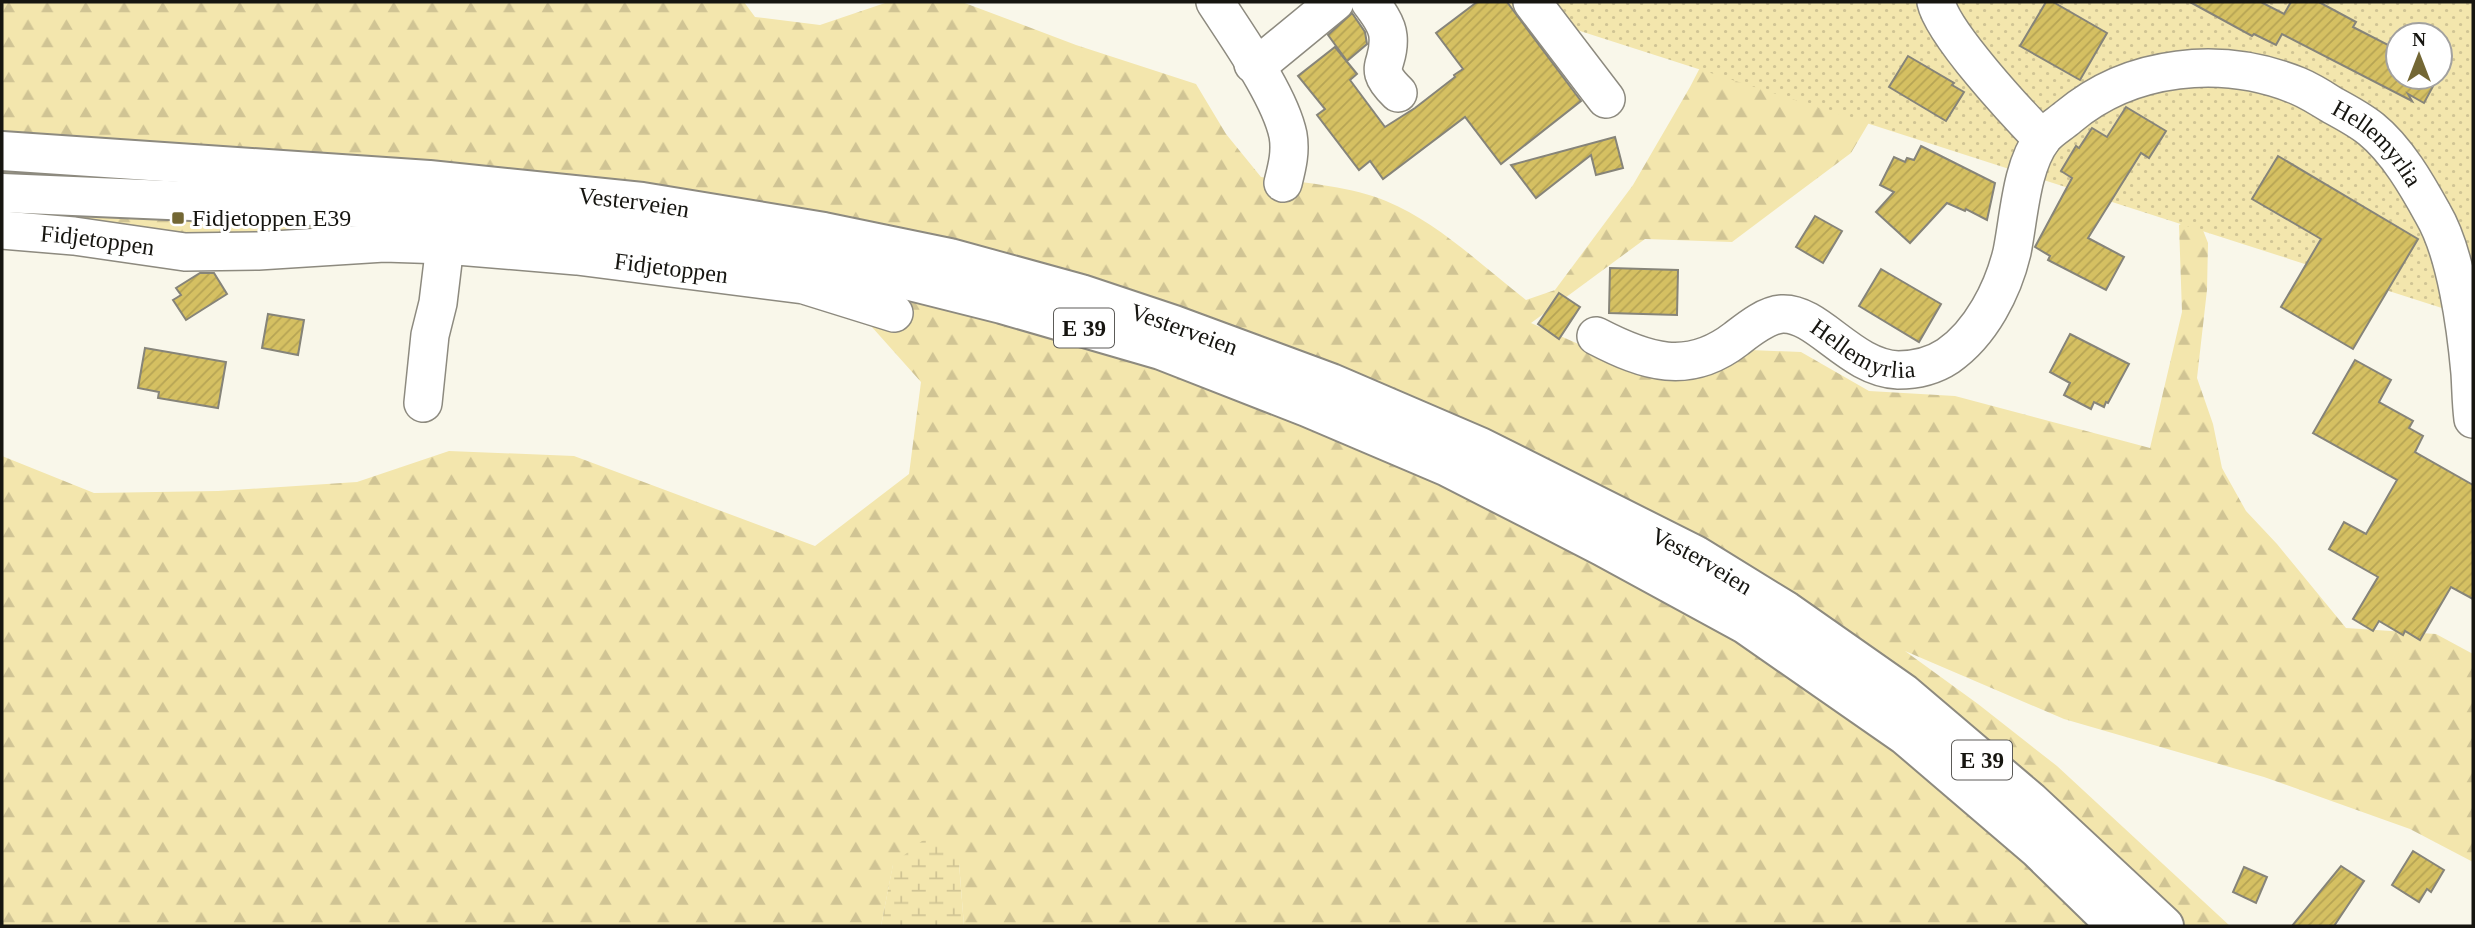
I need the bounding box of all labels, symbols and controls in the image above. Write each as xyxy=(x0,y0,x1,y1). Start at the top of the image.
north arrow xyxy=(2384,21,2454,91)
text: N xyxy=(2412,29,2426,50)
street label: Hellemyrlia xyxy=(2328,95,2427,191)
street label: Vesterveien xyxy=(577,182,691,223)
place label: Fidjetoppen E39 xyxy=(192,205,351,231)
marker: Fidjetoppen E39 xyxy=(170,210,186,226)
street label: Fidjetoppen xyxy=(39,220,156,260)
street label: Fidjetoppen xyxy=(613,248,730,288)
street label: Vesterveien xyxy=(1127,298,1241,360)
road number: E 39 xyxy=(1054,308,1114,348)
street label: Hellemyrlia xyxy=(1806,314,1917,383)
street label: Vesterveien xyxy=(1647,522,1757,600)
road number: E 39 xyxy=(1952,740,2012,780)

